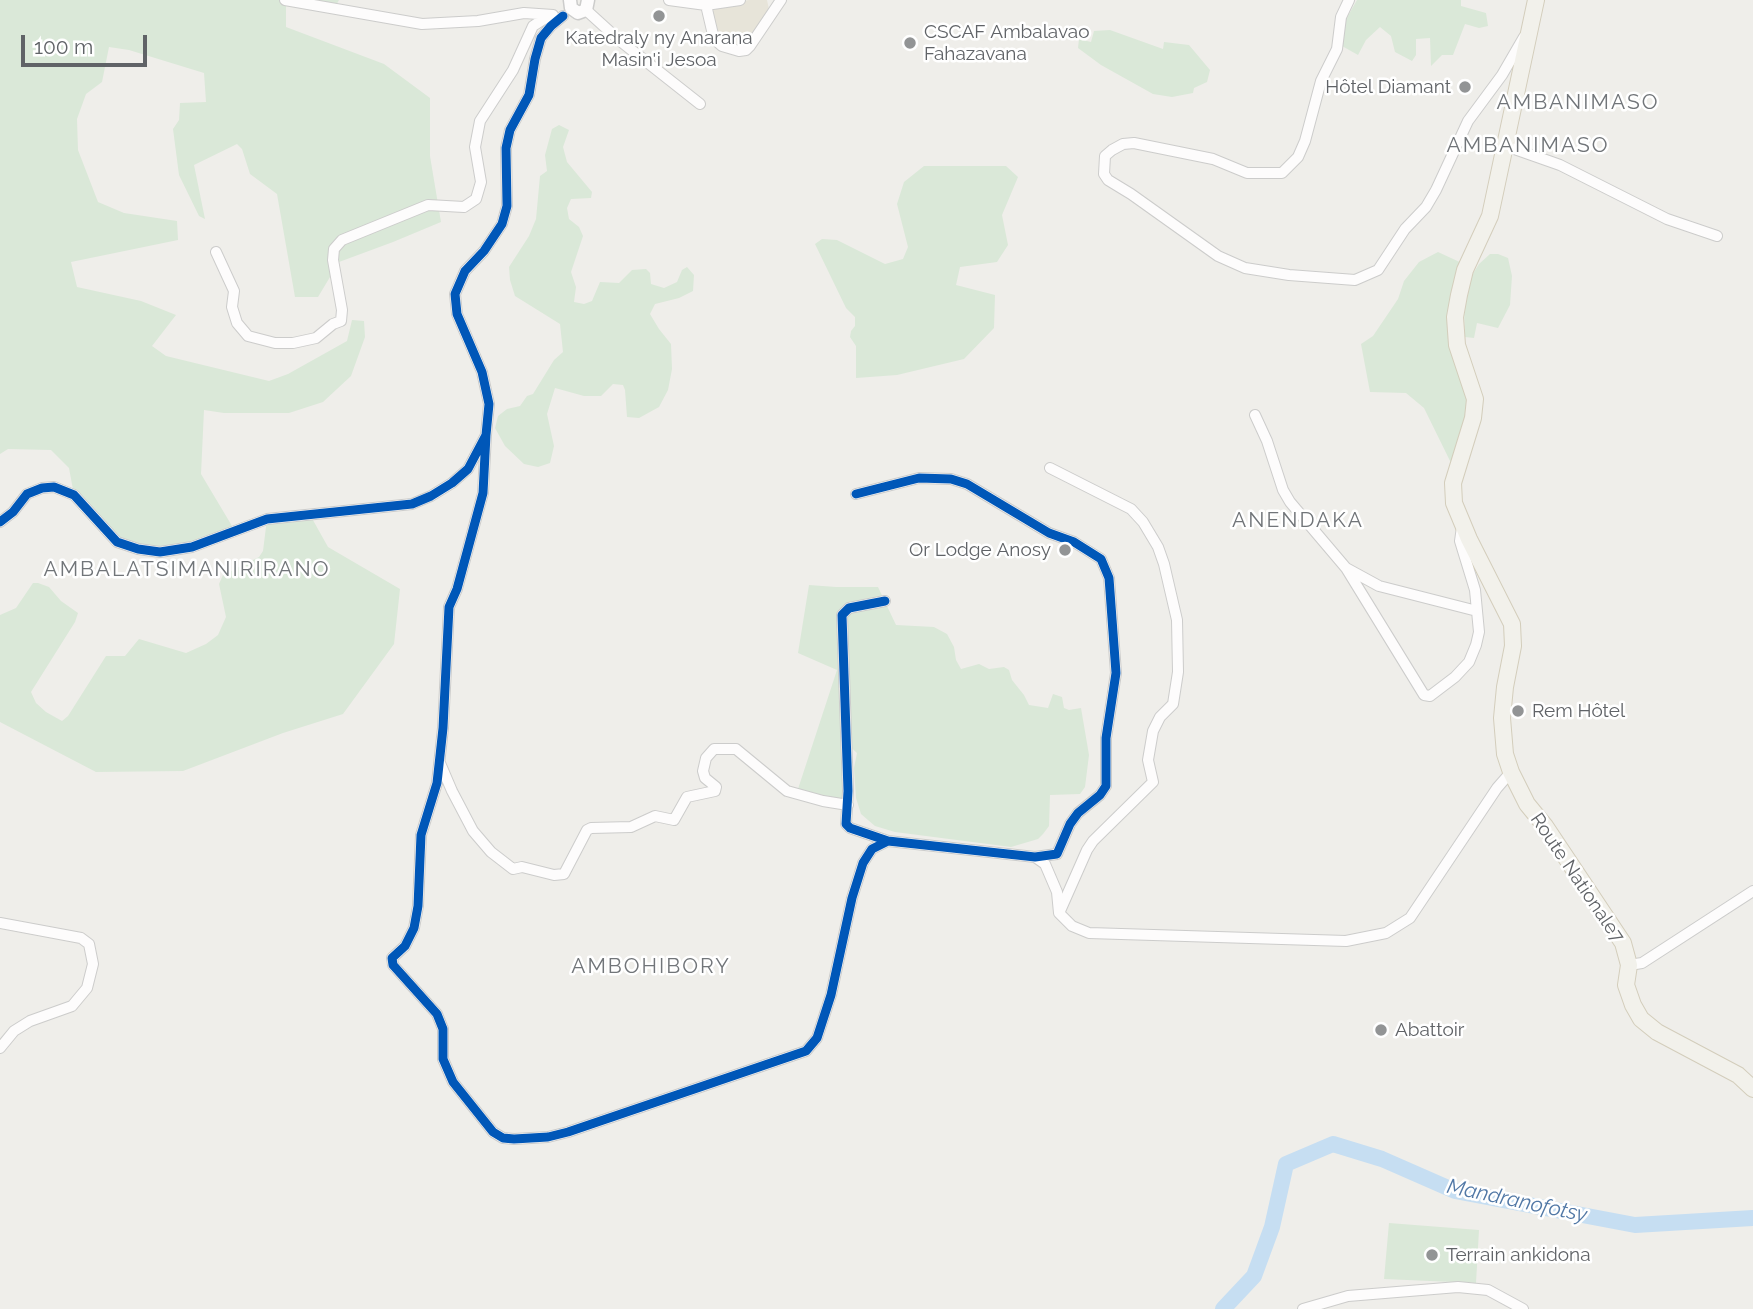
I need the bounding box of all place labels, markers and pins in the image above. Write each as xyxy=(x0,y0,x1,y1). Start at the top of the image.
marker: Katedraly ny Anarana Masin'i Jesoa xyxy=(651,8,667,24)
place label: CSCAF Ambalavao Fahazavana xyxy=(924,21,1089,65)
place label: Katedraly ny Anarana Masin'i Jesoa xyxy=(565,27,753,71)
marker: CSCAF Ambalavao Fahazavana xyxy=(902,35,918,51)
place label: Hôtel Diamant xyxy=(1325,76,1451,98)
marker: Hôtel Diamant xyxy=(1457,79,1473,95)
place label: Or Lodge Anosy xyxy=(909,539,1051,561)
marker: Or Lodge Anosy xyxy=(1057,542,1073,558)
place label: Rem Hôtel xyxy=(1532,700,1625,722)
marker: Rem Hôtel xyxy=(1510,703,1526,719)
place label: Abattoir xyxy=(1395,1019,1465,1041)
marker: Abattoir xyxy=(1373,1022,1389,1038)
place label: Terrain ankidona xyxy=(1446,1244,1591,1266)
marker: Terrain ankidona xyxy=(1424,1247,1440,1263)

